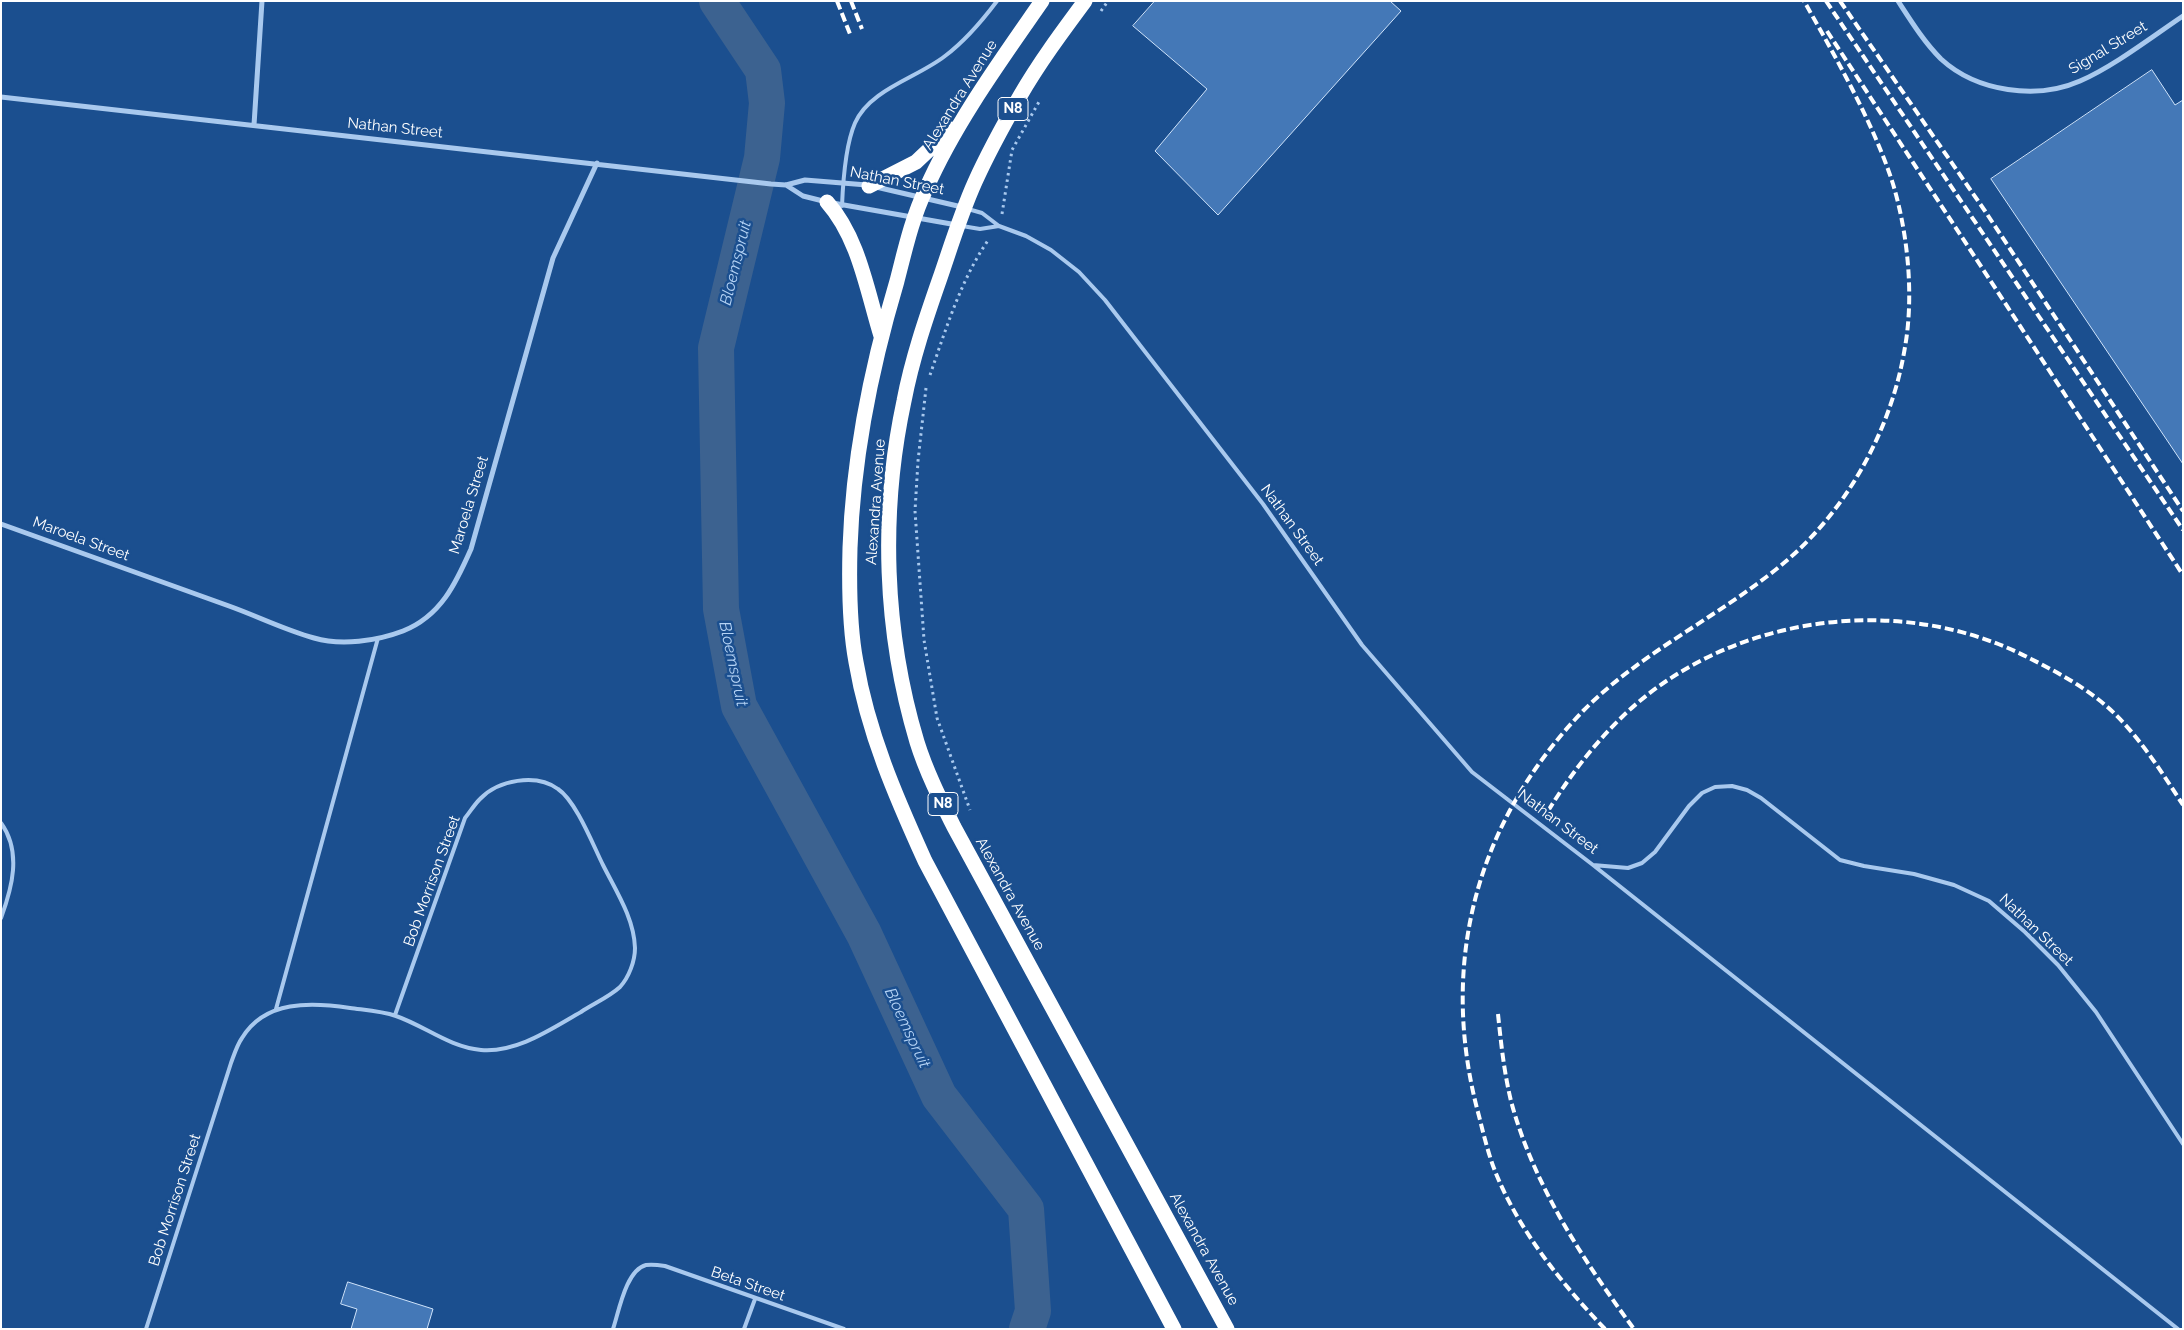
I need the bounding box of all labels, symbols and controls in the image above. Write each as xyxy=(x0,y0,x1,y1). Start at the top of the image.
street label: Signal Street xyxy=(2066,18,2150,78)
street label: Alexandra Avenue xyxy=(919,37,1001,153)
road number: N8 xyxy=(998,98,1028,120)
street label: Nathan Street xyxy=(346,114,444,142)
street label: Nathan Street xyxy=(848,163,946,199)
water label: Bloemspruit xyxy=(716,219,756,307)
street label: Alexandra Avenue xyxy=(863,438,889,566)
street label: Maroela Street xyxy=(446,454,492,556)
street label: Nathan Street xyxy=(1257,481,1327,569)
street label: Maroela Street xyxy=(30,513,132,565)
water label: Bloemspruit xyxy=(715,620,751,708)
street label: Nathan Street xyxy=(1514,786,1602,858)
road number: N8 xyxy=(928,792,958,816)
street label: Bob Morrison Street xyxy=(400,813,464,949)
street label: Alexandra Avenue xyxy=(972,834,1048,954)
street label: Nathan Street xyxy=(1995,890,2077,970)
water label: Bloemspruit xyxy=(880,985,934,1071)
street label: Bob Morrison Street xyxy=(145,1132,205,1268)
street label: Alexandra Avenue xyxy=(1166,1189,1242,1309)
street label: Beta Street xyxy=(709,1263,787,1305)

